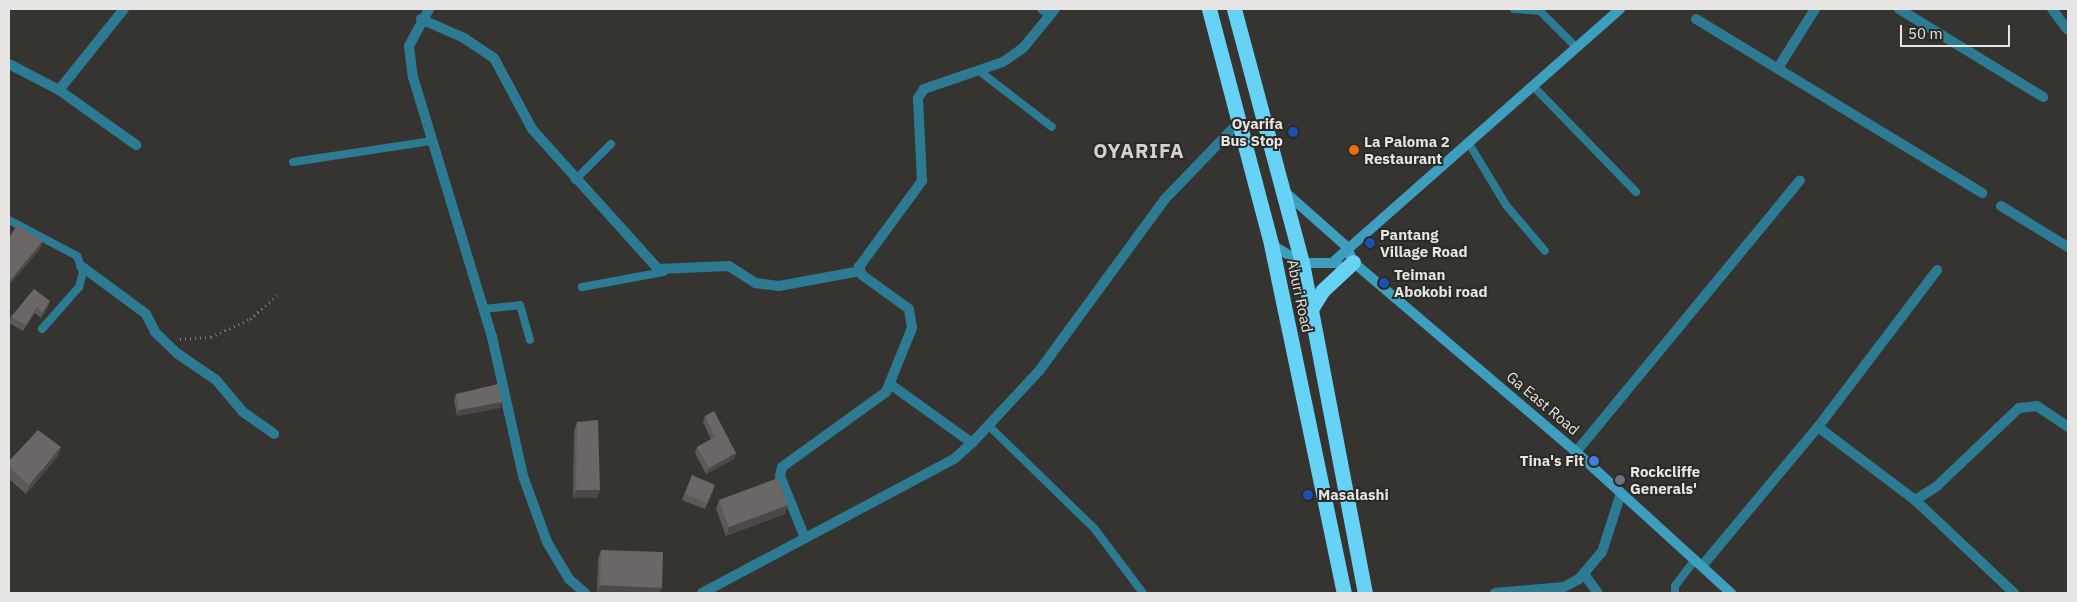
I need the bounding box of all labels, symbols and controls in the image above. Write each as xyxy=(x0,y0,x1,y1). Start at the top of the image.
scale bar xyxy=(1902,15,2012,47)
text: 50 m xyxy=(1908,24,1943,43)
place label: Oyarifa Bus Stop xyxy=(1220,114,1283,149)
marker: Oyarifa Bus Stop xyxy=(1287,126,1299,138)
place label: La Paloma 2 Restaurant xyxy=(1364,132,1450,167)
district label: OYARIFA xyxy=(1092,138,1186,162)
marker: La Paloma 2 Restaurant xyxy=(1348,144,1360,156)
place label: Pantang Village Road xyxy=(1380,225,1468,260)
marker: Pantang Village Road xyxy=(1364,237,1376,249)
street label: Aburi Road xyxy=(1283,258,1317,334)
place label: Teiman Abokobi road xyxy=(1394,265,1488,300)
marker: Teiman Abokobi road xyxy=(1378,277,1390,289)
street label: Ga East Road xyxy=(1503,367,1583,439)
place label: Tina's Fit xyxy=(1520,452,1584,470)
marker: Tina's Fit xyxy=(1588,455,1600,467)
place label: Rockcliffe Generals' xyxy=(1630,462,1700,497)
marker: Rockcliffe Generals' xyxy=(1614,474,1626,486)
place label: Masalashi xyxy=(1318,486,1389,504)
marker: Masalashi xyxy=(1302,489,1314,501)

